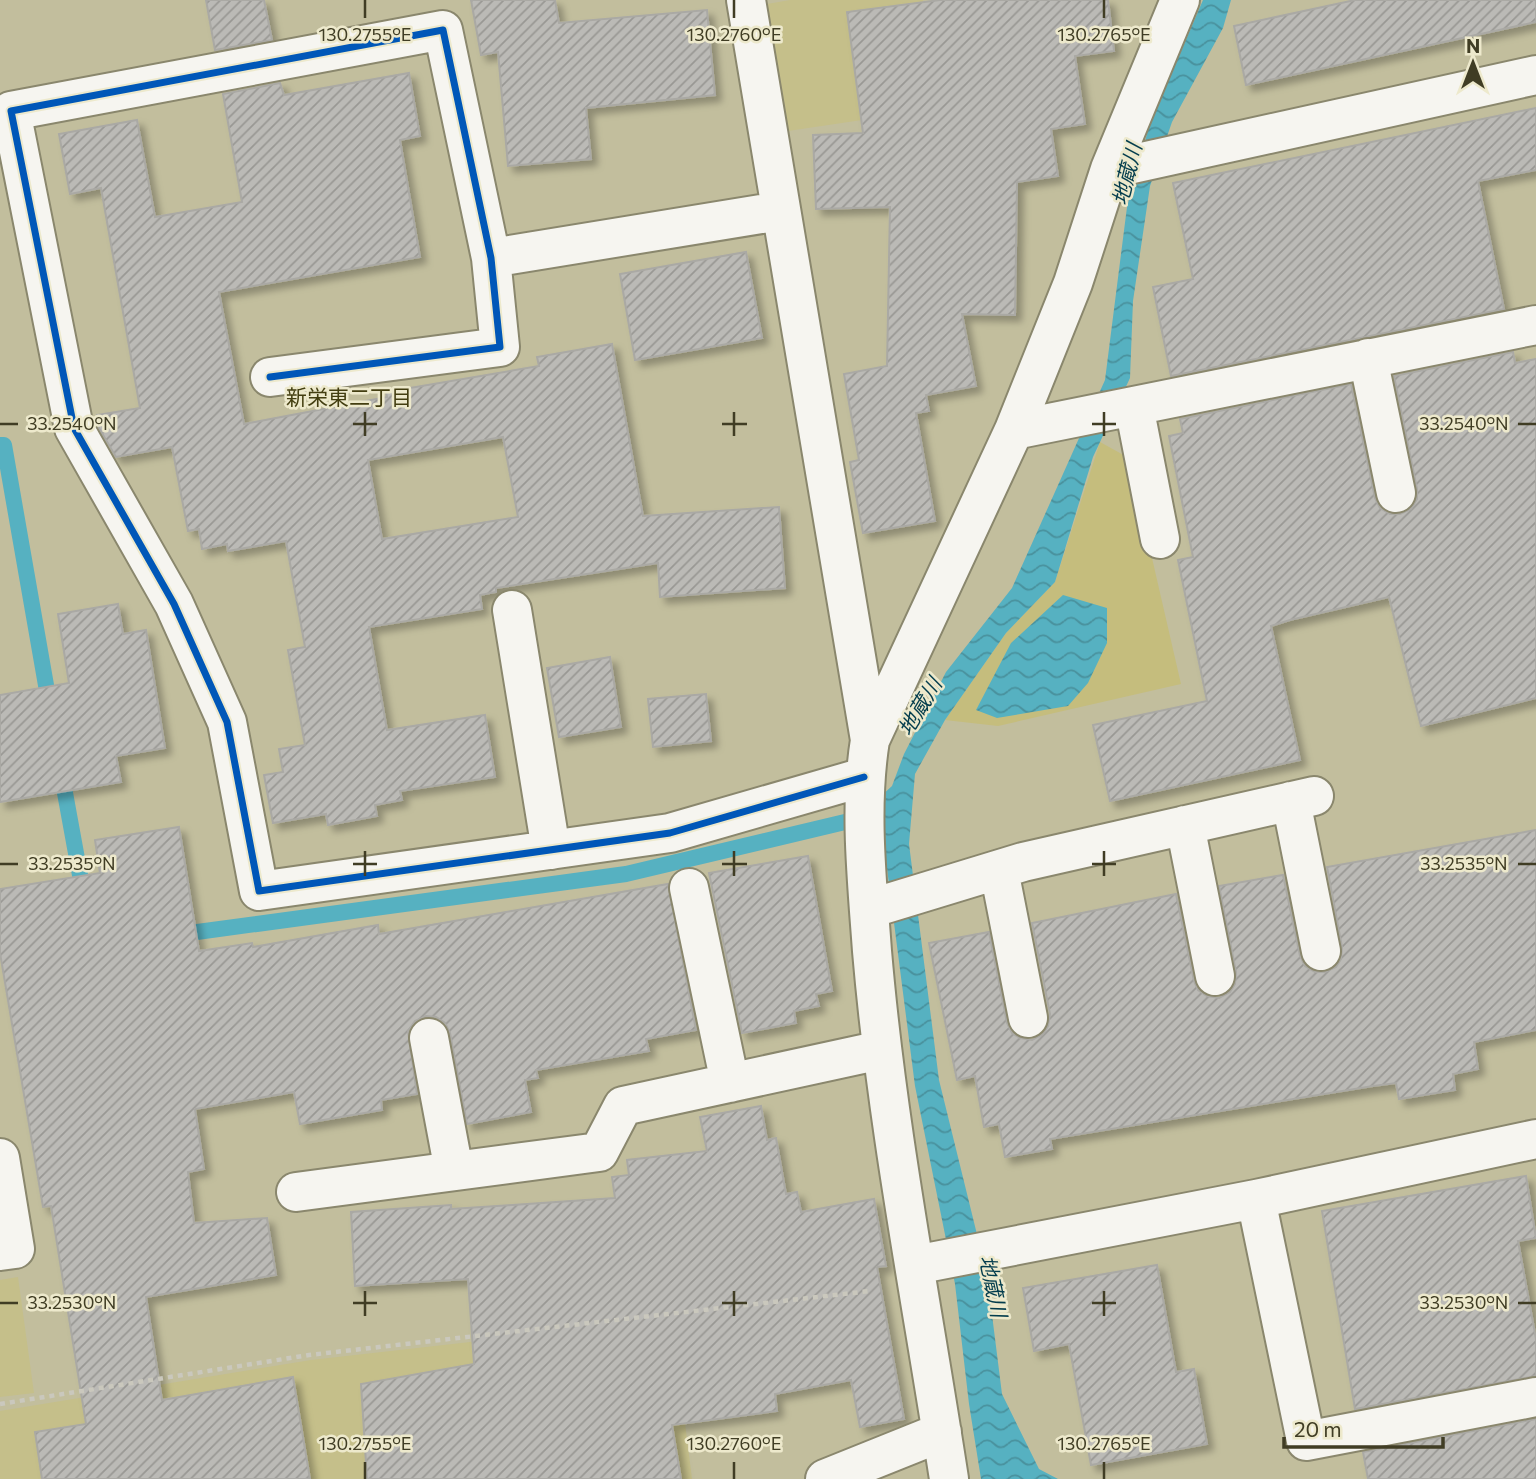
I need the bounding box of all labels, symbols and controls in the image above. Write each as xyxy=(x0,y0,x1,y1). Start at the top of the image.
text: 130.2755°E xyxy=(319,23,411,45)
text: 130.2760°E xyxy=(687,23,781,45)
text: 130.2765°E xyxy=(1057,23,1151,45)
north arrow xyxy=(1438,28,1508,98)
text: N xyxy=(1466,34,1480,57)
water label: 地蔵川 xyxy=(1106,138,1146,208)
district label: 新栄東二丁目 xyxy=(286,384,412,409)
text: 33.2540°N xyxy=(27,412,117,434)
text: 33.2540°N xyxy=(1419,412,1509,434)
water label: 地蔵川 xyxy=(892,671,947,739)
text: 33.2535°N xyxy=(28,852,116,874)
text: 33.2535°N xyxy=(1420,852,1508,874)
water label: 地蔵川 xyxy=(975,1253,1013,1321)
text: 33.2530°N xyxy=(28,1291,116,1313)
text: 33.2530°N xyxy=(1420,1291,1508,1313)
scale bar xyxy=(1284,1406,1443,1450)
text: 20 m xyxy=(1294,1416,1342,1441)
text: 130.2755°E xyxy=(319,1432,411,1454)
text: 130.2760°E xyxy=(687,1432,781,1454)
text: 130.2765°E xyxy=(1057,1432,1151,1454)

